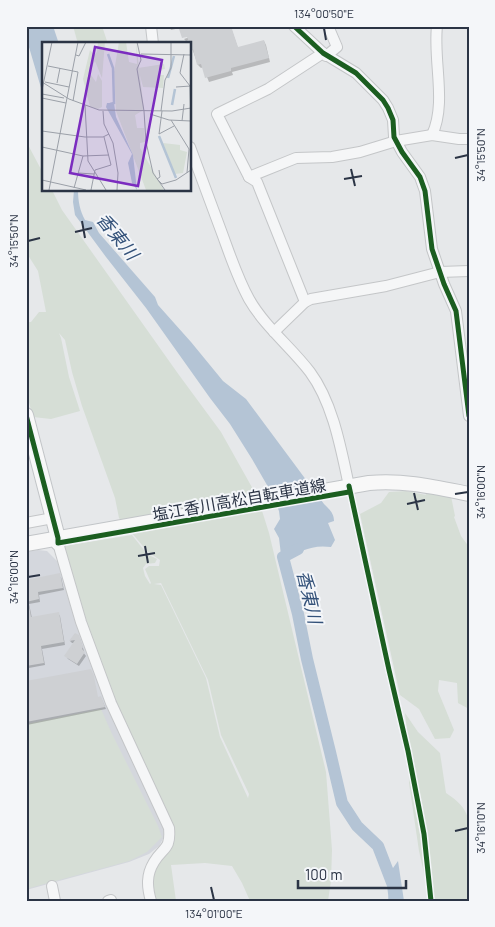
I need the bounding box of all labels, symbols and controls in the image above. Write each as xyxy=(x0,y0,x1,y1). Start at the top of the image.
text: 134°00'50"E xyxy=(294,6,354,20)
inset map xyxy=(42,42,191,191)
text: 34°15'50"N xyxy=(473,128,487,182)
water label: 香東川 xyxy=(92,208,145,265)
text: 34°15'50"N xyxy=(6,214,20,268)
text: 34°16'00"N xyxy=(473,465,487,519)
street label: 塩江香川高松自転車道線 xyxy=(151,474,327,524)
text: 34°16'00"N xyxy=(6,550,20,604)
water label: 香東川 xyxy=(293,568,327,628)
text: 34°16'10"N xyxy=(473,802,487,854)
scale bar xyxy=(298,857,405,889)
text: 100 m xyxy=(305,865,343,883)
text: 134°01'00"E xyxy=(185,906,243,920)

